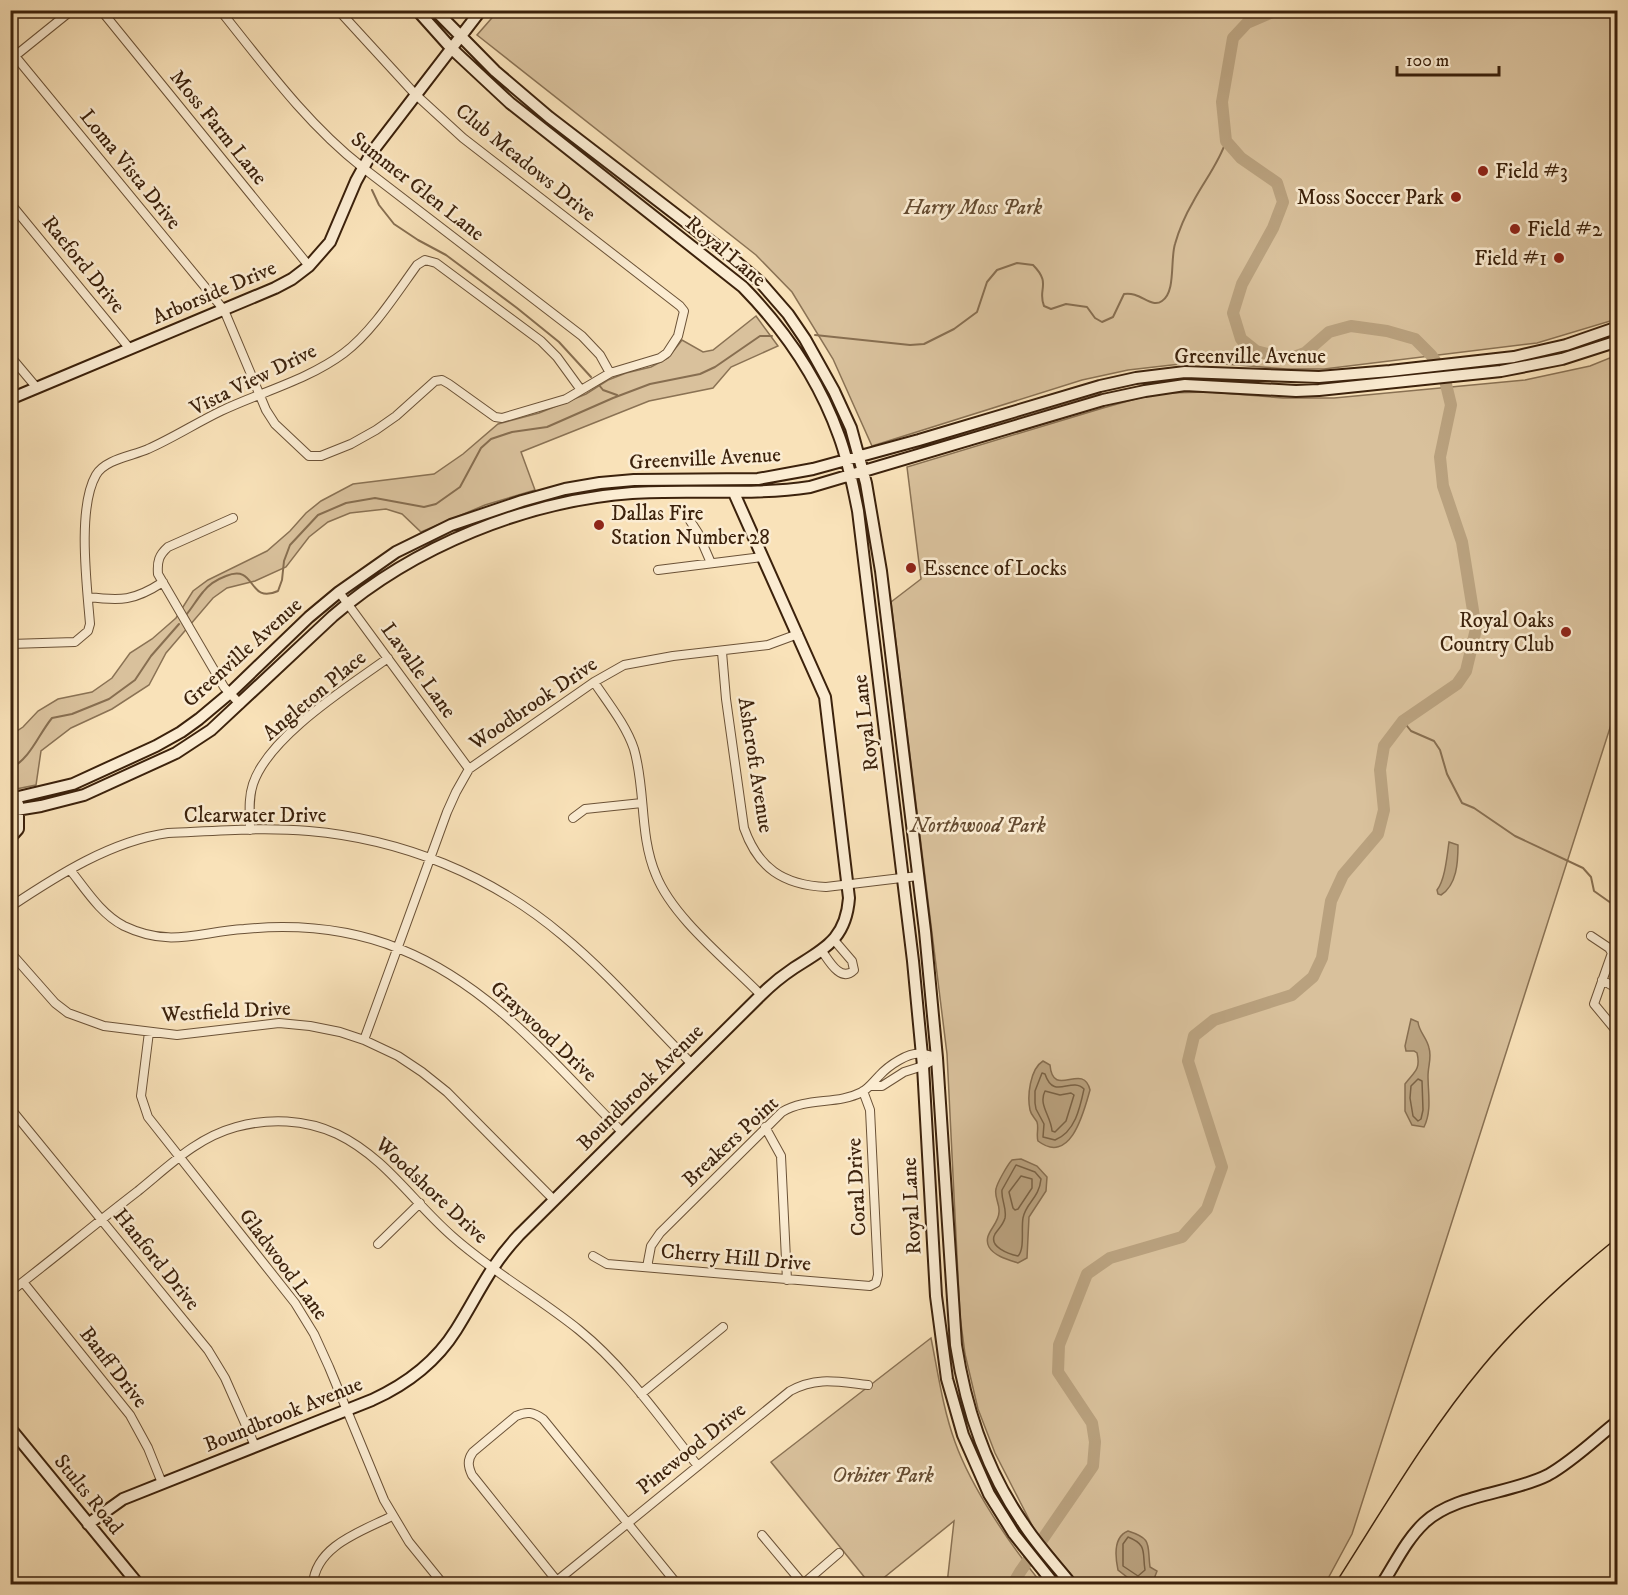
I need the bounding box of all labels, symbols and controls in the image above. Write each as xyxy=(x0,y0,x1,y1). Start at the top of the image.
scale bar xyxy=(1397,39,1499,77)
text: 100 m xyxy=(1406,50,1449,72)
street label: Moss Farm Lane xyxy=(164,65,273,191)
street label: Club Meadows Drive xyxy=(450,98,601,228)
street label: Loma Vista Drive xyxy=(74,104,187,235)
street label: Summer Glen Lane xyxy=(345,127,490,247)
place label: Field #3 xyxy=(1495,159,1568,185)
marker: Field #3 xyxy=(1476,164,1490,178)
place label: Moss Soccer Park xyxy=(1297,185,1445,211)
marker: Moss Soccer Park xyxy=(1449,190,1463,204)
park label: Harry Moss Park xyxy=(903,195,1043,221)
street label: Royal Lane xyxy=(680,210,771,293)
street label: Raeford Drive xyxy=(36,211,131,319)
place label: Field #2 xyxy=(1527,217,1603,243)
marker: Field #2 xyxy=(1508,222,1522,236)
place label: Field #1 xyxy=(1474,246,1547,272)
marker: Field #1 xyxy=(1552,251,1566,265)
street label: Arborside Drive xyxy=(149,255,280,331)
street label: Vista View Drive xyxy=(185,338,321,422)
street label: Greenville Avenue xyxy=(1174,344,1326,370)
street label: Greenville Avenue xyxy=(629,442,782,476)
place label: Dallas Fire Station Number 28 xyxy=(611,501,770,551)
marker: Dallas Fire Station Number 28 xyxy=(592,518,606,532)
place label: Essence of Locks xyxy=(923,556,1067,582)
marker: Essence of Locks xyxy=(904,561,918,575)
street label: Greenville Avenue xyxy=(178,592,308,713)
place label: Royal Oaks Country Club xyxy=(1440,608,1554,658)
street label: Lavalle Lane xyxy=(375,618,462,724)
marker: Royal Oaks Country Club xyxy=(1559,625,1573,639)
street label: Angleton Place xyxy=(258,645,372,747)
street label: Woodbrook Drive xyxy=(464,651,603,757)
street label: Royal Lane xyxy=(847,673,885,773)
street label: Ashcroft Avenue xyxy=(731,696,779,835)
street label: Clearwater Drive xyxy=(184,803,327,829)
park label: Northwood Park xyxy=(909,813,1046,839)
street label: Graywood Drive xyxy=(484,976,602,1088)
street label: Westfield Drive xyxy=(160,996,292,1028)
street label: Boundbrook Avenue xyxy=(572,1019,710,1156)
street label: Breakers Point xyxy=(677,1090,784,1193)
street label: Woodshore Drive xyxy=(369,1131,493,1250)
street label: Coral Drive xyxy=(841,1137,873,1237)
street label: Royal Lane xyxy=(896,1156,928,1255)
street label: Hanford Drive xyxy=(107,1203,205,1316)
street label: Gladwood Lane xyxy=(233,1204,334,1326)
street label: Cherry Hill Drive xyxy=(660,1238,812,1278)
street label: Banff Drive xyxy=(73,1322,153,1414)
street label: Boundbrook Avenue xyxy=(200,1371,367,1459)
street label: Pinewood Drive xyxy=(632,1397,752,1501)
street label: Stults Road xyxy=(48,1449,129,1540)
park label: Orbiter Park xyxy=(832,1463,934,1489)

